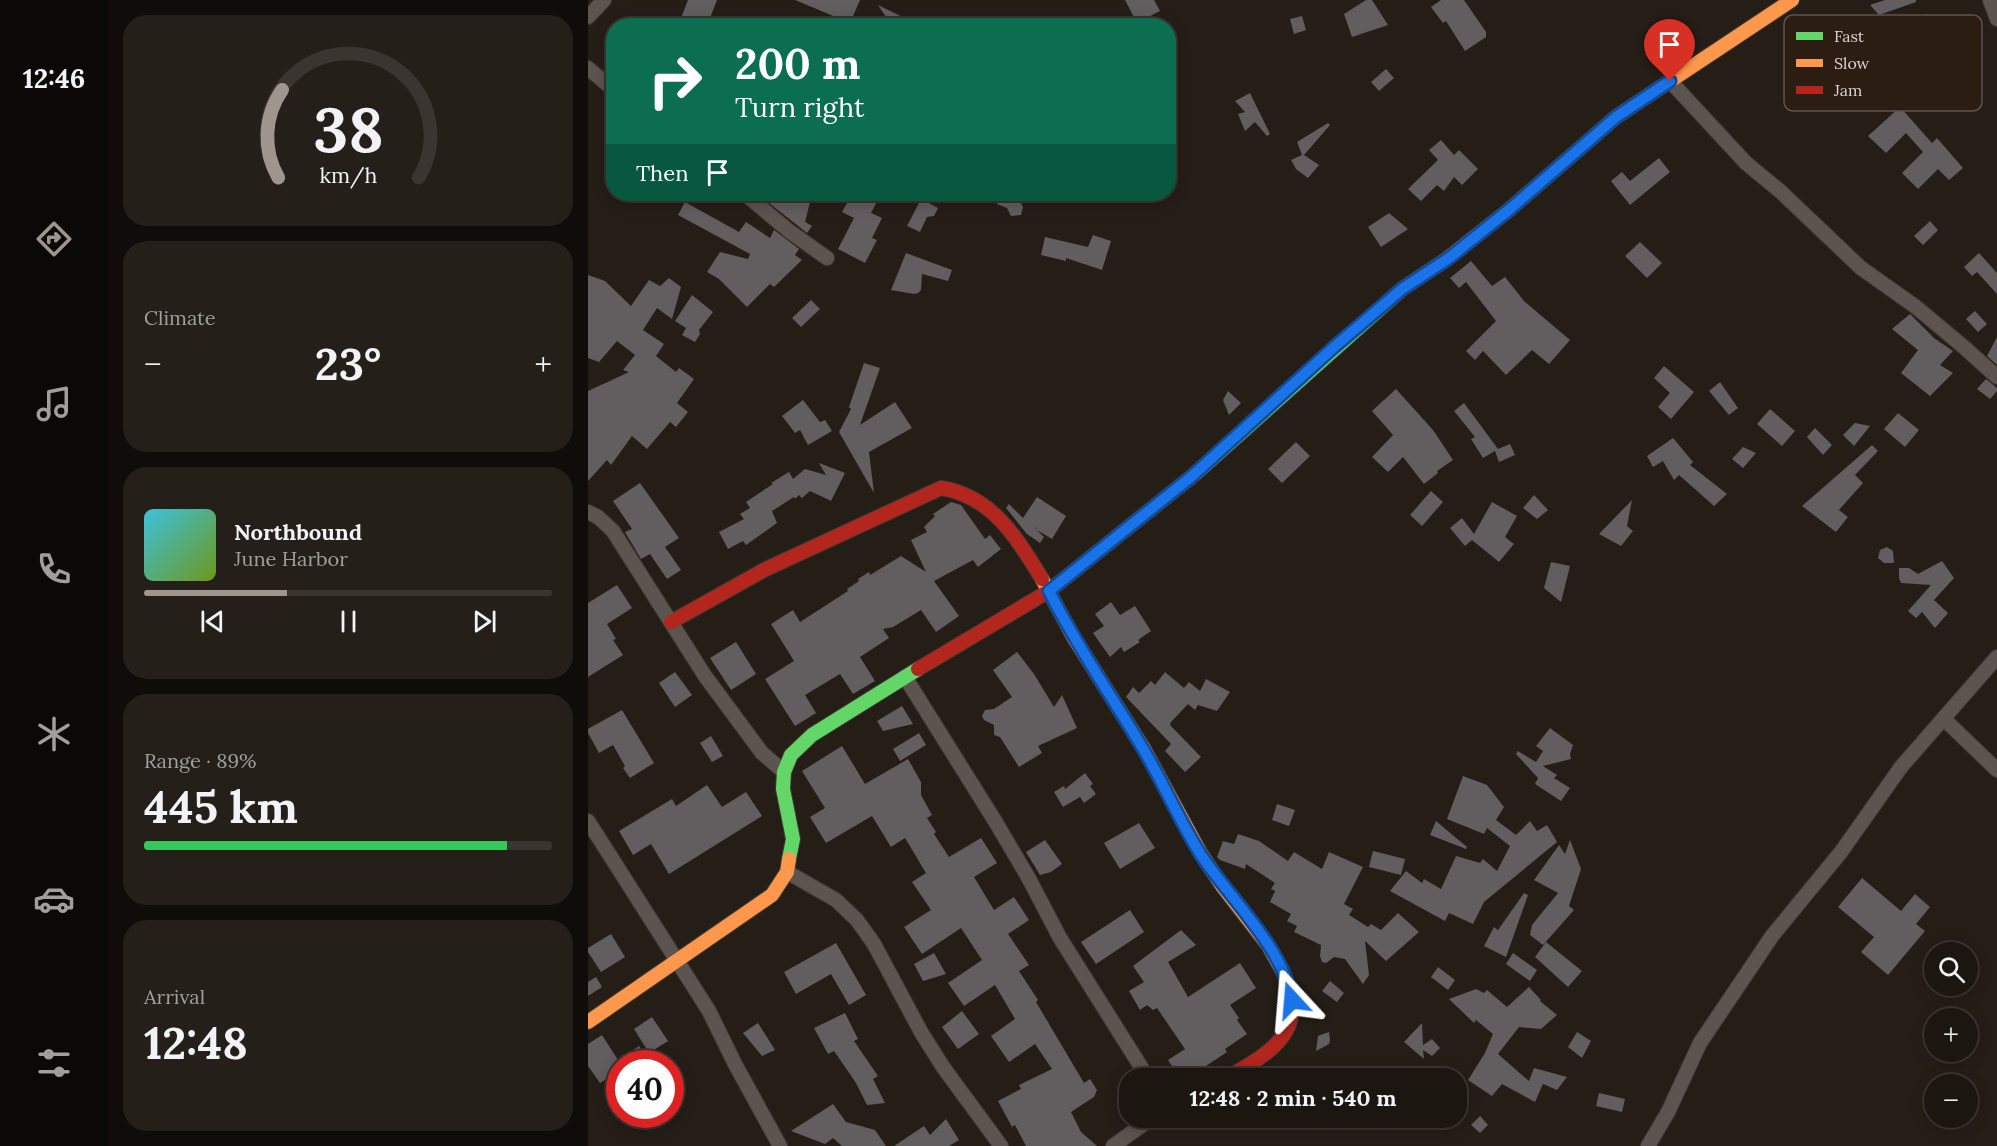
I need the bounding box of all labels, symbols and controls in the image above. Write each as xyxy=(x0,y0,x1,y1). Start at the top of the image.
legend xyxy=(1784,15,1982,111)
pin xyxy=(1644,19,1695,81)
text: Fast xyxy=(1834,26,1865,46)
icon: arrive xyxy=(1653,28,1686,61)
text: 200 m xyxy=(735,37,861,91)
icon: right xyxy=(636,42,714,120)
text: Slow xyxy=(1834,53,1870,73)
text: 12:46 xyxy=(23,61,85,95)
text: Jam xyxy=(1833,80,1862,100)
text: 38 xyxy=(313,89,383,169)
text: Turn right xyxy=(735,90,864,124)
icon: arrive xyxy=(701,156,734,189)
text: Then xyxy=(636,159,689,187)
text: km/h xyxy=(319,161,377,189)
icon: directions xyxy=(33,218,75,260)
text: Climate xyxy=(144,305,216,330)
text: 23° xyxy=(315,335,381,392)
text: − xyxy=(144,343,162,385)
text: + xyxy=(534,343,552,385)
icon: music xyxy=(33,383,75,425)
text: Northbound xyxy=(234,518,362,546)
text: June Harbor xyxy=(234,546,348,571)
icon: phone xyxy=(33,548,75,590)
icon: previous xyxy=(196,605,229,638)
icon: pause xyxy=(332,605,365,638)
icon: next xyxy=(468,605,501,638)
icon: climate xyxy=(33,713,75,755)
text: Range · 89% xyxy=(144,748,256,773)
text: 445 km xyxy=(144,778,298,835)
icon: car xyxy=(33,878,75,920)
map controls xyxy=(1924,942,1978,1128)
button: search xyxy=(1924,942,1978,996)
position arrow xyxy=(1260,968,1324,1032)
text: Arrival xyxy=(144,984,205,1009)
button: + xyxy=(1924,1008,1978,1062)
text: 12:48 xyxy=(144,1014,248,1071)
icon: filters xyxy=(33,1042,75,1084)
speed limit sign: 40 xyxy=(606,1050,684,1128)
button: − xyxy=(1924,1074,1978,1128)
text: 12:48 · 2 min · 540 m xyxy=(1189,1084,1397,1112)

